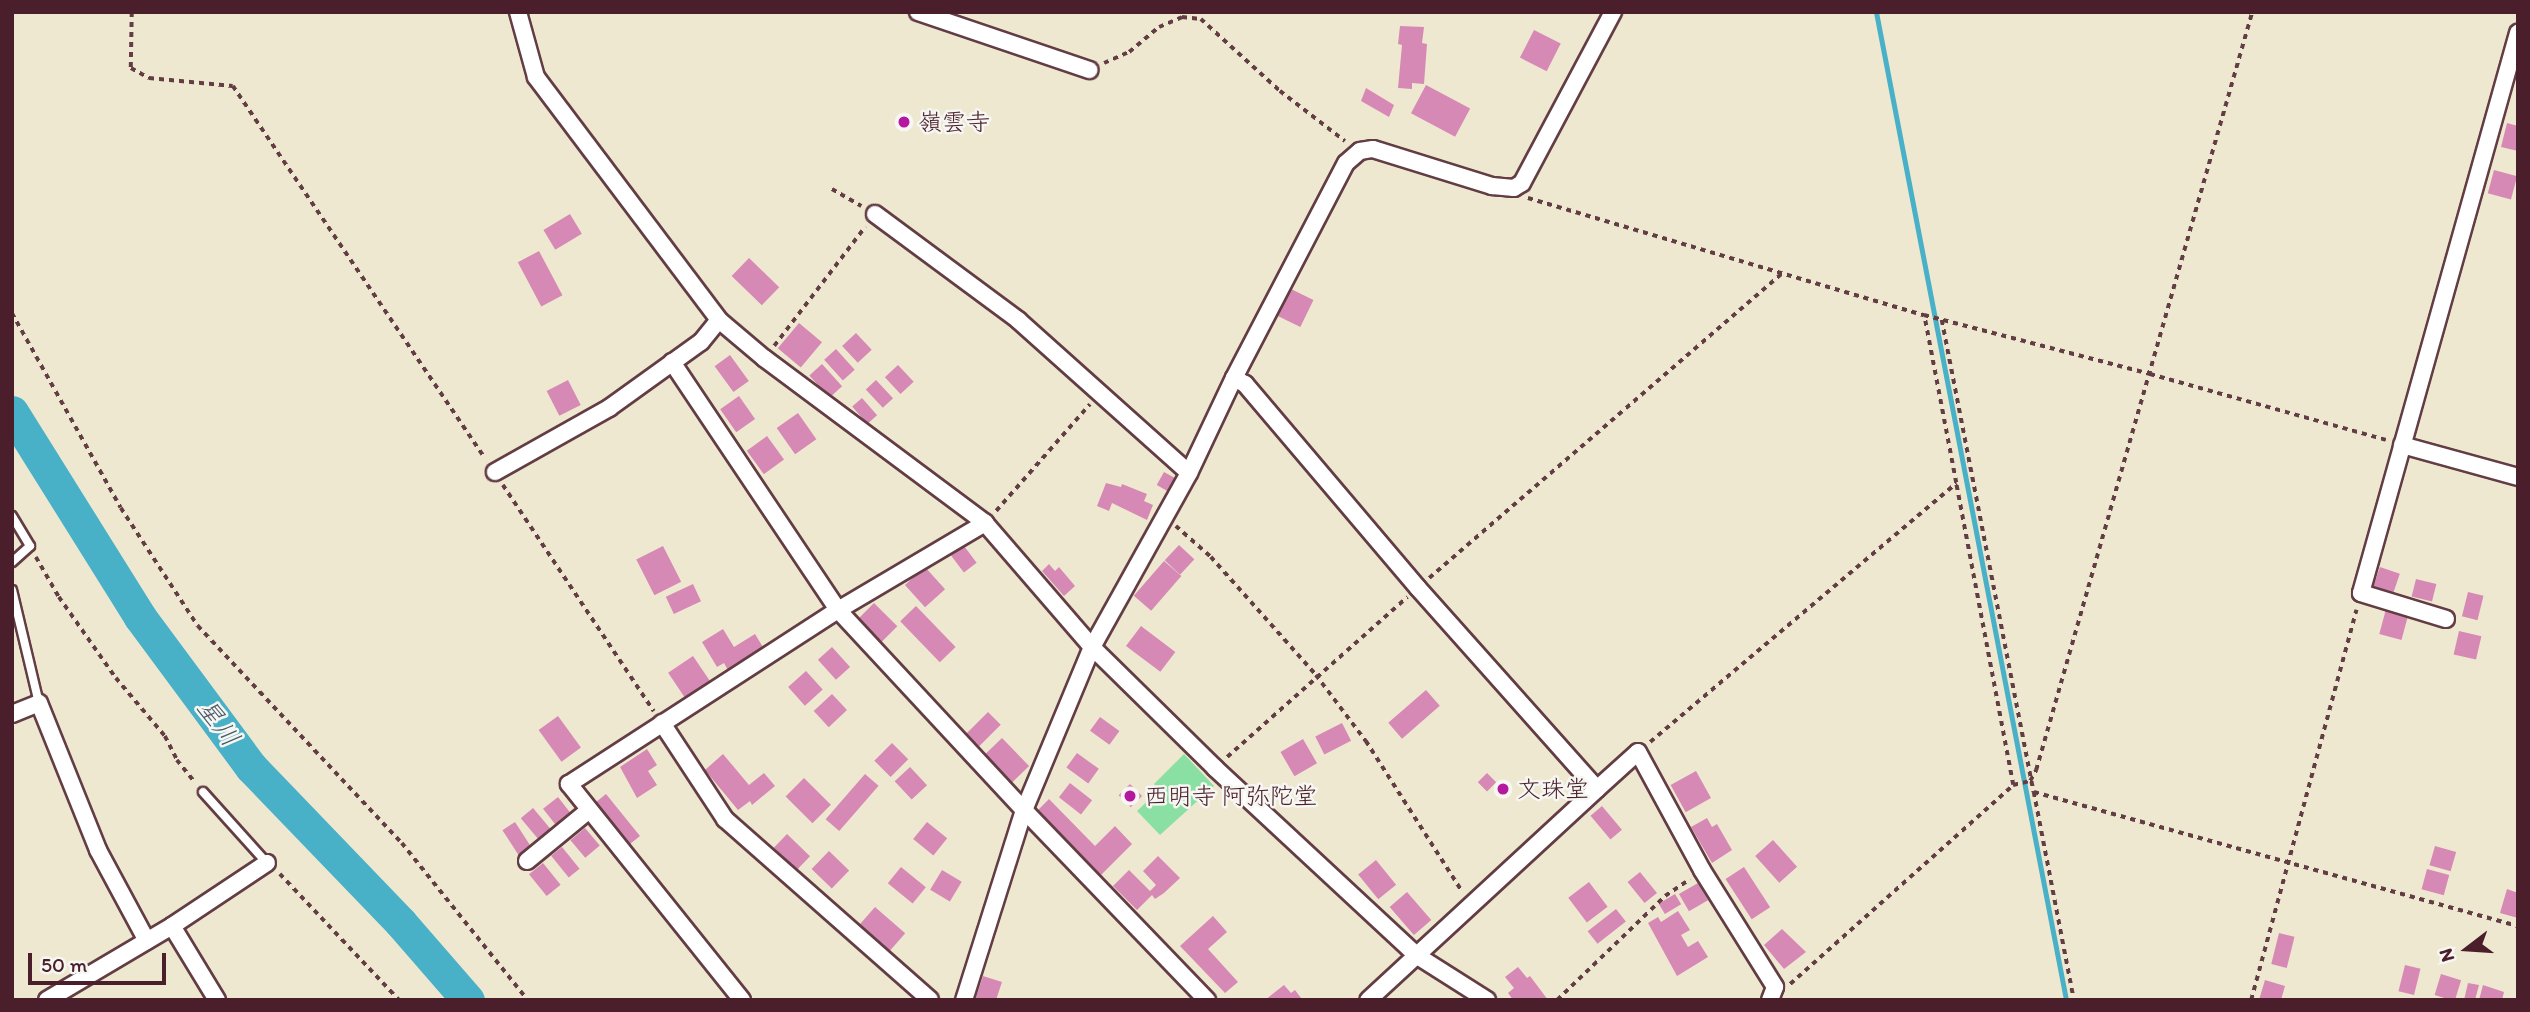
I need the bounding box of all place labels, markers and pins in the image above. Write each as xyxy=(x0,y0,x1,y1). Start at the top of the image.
place label: 嶺雲寺 xyxy=(918,108,990,136)
marker: 嶺雲寺 xyxy=(896,114,912,130)
place label: 文珠堂 xyxy=(1517,775,1589,803)
marker: 文珠堂 xyxy=(1495,781,1511,797)
place label: 西明寺 阿弥陀堂 xyxy=(1144,782,1317,810)
marker: 西明寺 阿弥陀堂 xyxy=(1122,788,1138,804)

